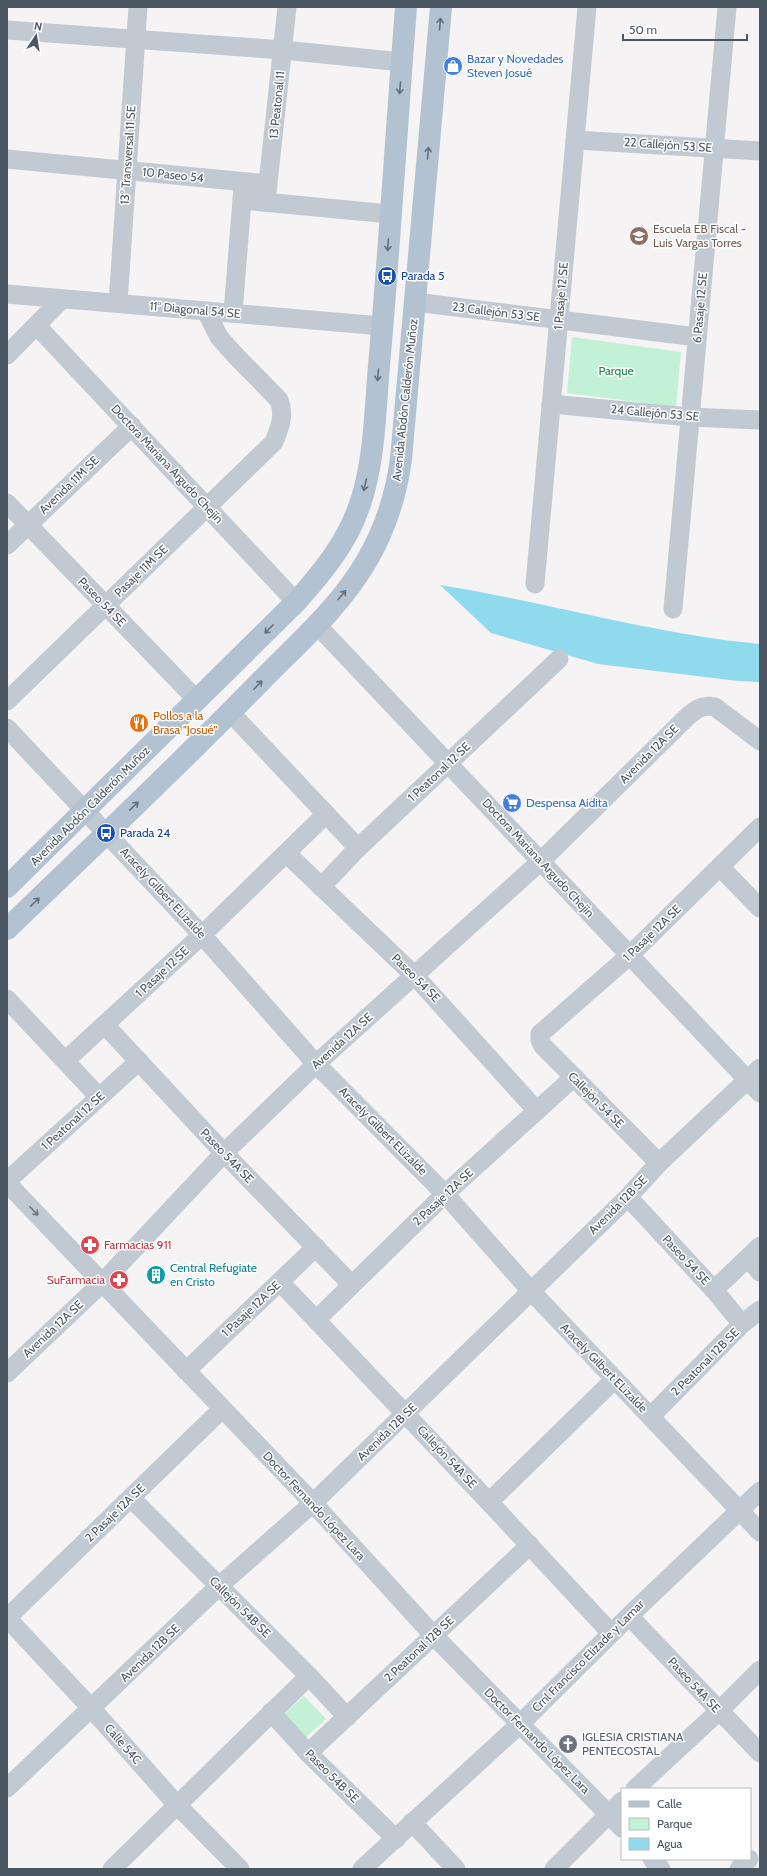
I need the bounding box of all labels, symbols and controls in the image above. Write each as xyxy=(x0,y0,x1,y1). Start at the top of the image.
north arrow xyxy=(16,16,56,56)
scale bar xyxy=(623,16,747,42)
one-way arrow xyxy=(436,18,444,31)
text: N xyxy=(33,19,43,34)
text: 50 m xyxy=(629,22,657,37)
place label: Bazar y Novedades Steven Josué xyxy=(467,51,564,80)
shop icon: Bazar y Novedades Steven Josué xyxy=(442,55,464,77)
street label: 13 Peatonal 11 xyxy=(265,70,288,140)
one-way arrow xyxy=(396,81,403,94)
street label: 13° Transversal 11 SE xyxy=(117,105,138,205)
street label: 22 Callejón 53 SE xyxy=(624,134,713,155)
one-way arrow xyxy=(425,147,432,160)
street label: 10 Paseo 54 xyxy=(142,164,204,185)
place label: Escuela EB Fiscal - Luis Vargas Torres xyxy=(653,221,746,250)
school or university icon: Escuela EB Fiscal - Luis Vargas Torres xyxy=(628,225,650,247)
one-way arrow xyxy=(385,238,392,251)
street label: 1 Pasaje 12 SE xyxy=(550,261,571,330)
bus stop icon: Parada 5 xyxy=(376,265,398,287)
place label: Parada 5 xyxy=(401,268,445,283)
street label: 6 Pasaje 12 SE xyxy=(689,272,710,344)
street label: 11° Diagonal 54 SE xyxy=(149,298,242,321)
street label: 23 Callejón 53 SE xyxy=(451,299,541,324)
street label: Avenida Abdón Calderón Muñoz xyxy=(389,318,421,482)
park label: Parque xyxy=(598,363,634,378)
one-way arrow xyxy=(374,368,382,381)
street label: Doctora Mariana Argudo Chejín xyxy=(108,401,227,527)
street label: 24 Callejón 53 SE xyxy=(610,401,700,424)
street label: Avenida 11M SE xyxy=(36,452,102,517)
one-way arrow xyxy=(361,478,369,491)
street label: Pasaje 11M SE xyxy=(111,541,171,600)
street label: Paseo 54 SE xyxy=(75,574,130,630)
one-way arrow xyxy=(338,590,347,600)
one-way arrow xyxy=(264,624,274,634)
one-way arrow xyxy=(253,680,263,690)
place label: Pollos a la Brasa "Josué" xyxy=(153,708,218,737)
restaurant icon: Pollos a la Brasa "Josué" xyxy=(128,712,150,734)
street label: Avenida 12A SE xyxy=(616,721,682,786)
street label: 1 Peatonal 12 SE xyxy=(404,739,473,804)
street label: Avenida Abdón Calderón Muñoz xyxy=(27,742,153,869)
supermarket icon: Despensa Aidita xyxy=(501,792,523,814)
street label: Doctora Mariana Argudo Chejín xyxy=(479,795,598,921)
place label: Despensa Aidita xyxy=(526,795,608,810)
one-way arrow xyxy=(129,801,139,811)
bus stop icon: Parada 24 xyxy=(95,822,117,844)
place label: Parada 24 xyxy=(120,825,170,840)
street label: Aracely Gilbert ELizalde xyxy=(117,844,209,941)
one-way arrow xyxy=(30,897,40,907)
street label: 1 Pasaje 12A SE xyxy=(619,901,684,964)
street label: 1 Pasaje 12 SE xyxy=(132,943,192,1000)
street label: Paseo 54 SE xyxy=(389,950,444,1005)
street label: Avenida 12A SE xyxy=(308,1009,376,1072)
street label: Callejón 54 SE xyxy=(565,1068,628,1131)
street label: Aracely Gilbert ELizalde xyxy=(336,1083,431,1178)
street label: 1 Peatonal 12 SE xyxy=(38,1088,108,1153)
street label: Paseo 54A SE xyxy=(198,1125,257,1186)
street label: 2 Pasaje 12A SE xyxy=(409,1164,476,1229)
street label: Avenida 12B SE xyxy=(585,1172,650,1237)
one-way arrow xyxy=(29,1206,39,1216)
street label: Paseo 54 SE xyxy=(660,1232,713,1288)
pharmacy icon: Farmacias 911 xyxy=(79,1234,101,1256)
place label: Farmacias 911 xyxy=(104,1237,172,1252)
place label: Central Refugiate en Cristo xyxy=(170,1260,257,1289)
building icon: Central Refugiate en Cristo xyxy=(145,1264,167,1286)
pharmacy icon: SuFarmacia xyxy=(108,1269,130,1291)
place label: SuFarmacia xyxy=(47,1272,105,1287)
street label: 1 Pasaje 12A SE xyxy=(218,1277,284,1340)
street label: Avenida 12A SE xyxy=(19,1297,86,1360)
street label: Aracely Gilbert ELizalde xyxy=(558,1320,651,1416)
street label: 2 Peatonal 12B SE xyxy=(668,1324,742,1399)
street label: Avenida 12B SE xyxy=(354,1399,420,1464)
street label: Callejón 54A SE xyxy=(414,1422,481,1492)
street label: Doctor Fernando López Lara xyxy=(260,1448,369,1563)
street label: 2 Pasaje 12A SE xyxy=(82,1480,148,1545)
street label: Callejón 54B SE xyxy=(207,1573,274,1641)
street label: Crnl Francisco Elizade y Lamar xyxy=(528,1596,647,1715)
street label: 2 Peatonal 12B SE xyxy=(381,1612,457,1685)
street label: Avenida 12B SE xyxy=(117,1620,183,1685)
street label: Paseo 54A SE xyxy=(665,1654,724,1716)
street label: Doctor Fernando López Lara xyxy=(481,1685,594,1797)
street label: Calle 54C xyxy=(102,1720,145,1767)
place label: IGLESIA CRISTIANA PENTECOSTAL xyxy=(582,1729,684,1758)
church icon: IGLESIA CRISTIANA PENTECOSTAL xyxy=(557,1733,579,1755)
street label: Paseo 54B SE xyxy=(302,1746,363,1806)
legend xyxy=(621,1788,751,1860)
text: Calle xyxy=(657,1796,682,1811)
text: Parque xyxy=(657,1816,692,1831)
text: Agua xyxy=(657,1836,683,1851)

